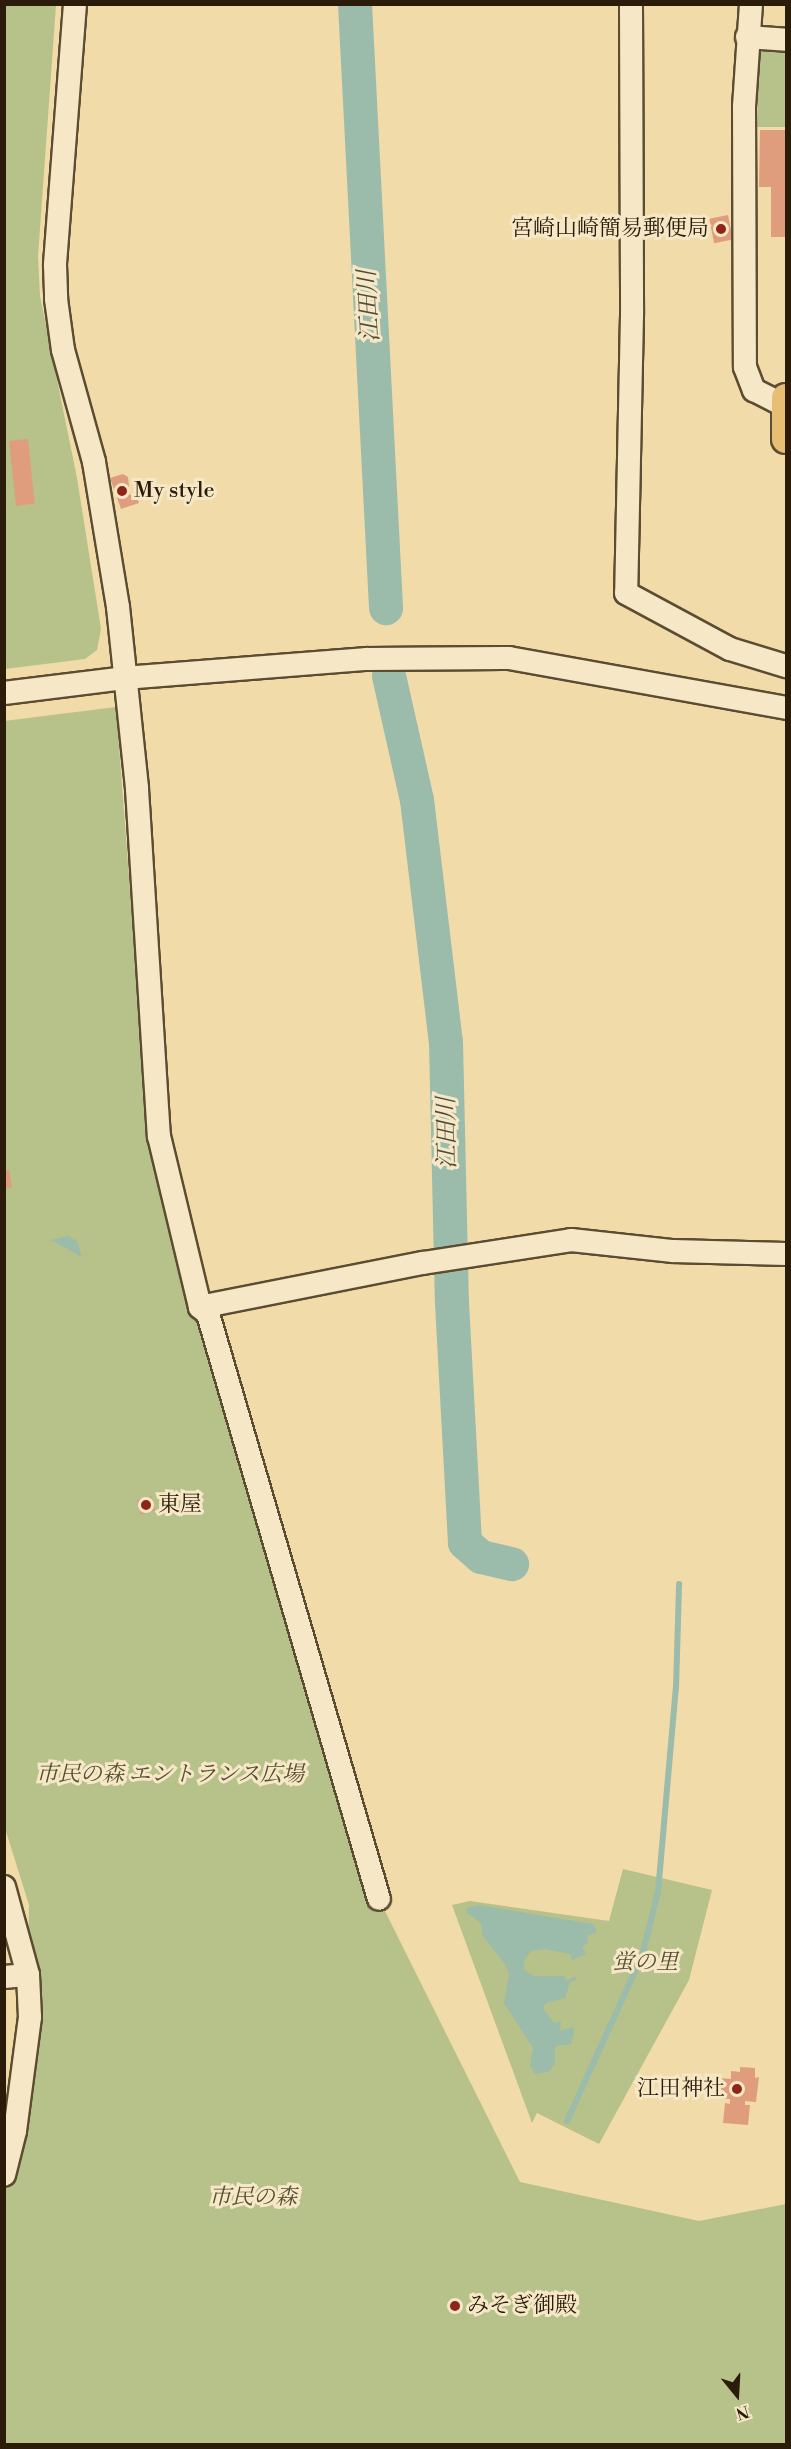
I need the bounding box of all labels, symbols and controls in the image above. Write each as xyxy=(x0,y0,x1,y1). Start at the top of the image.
place label: 宮崎山崎簡易郵便局 xyxy=(511,216,709,242)
marker: 宮崎山崎簡易郵便局 xyxy=(714,222,728,236)
water label: 江田川 xyxy=(354,269,386,343)
place label: My style xyxy=(134,478,215,504)
marker: My style xyxy=(115,484,129,498)
water label: 江田川 xyxy=(433,1097,463,1169)
place label: 東屋 xyxy=(158,1492,202,1518)
marker: 東屋 xyxy=(139,1498,153,1512)
park label: 市民の森 エントランス広場 xyxy=(36,1762,304,1788)
park label: 蛍の里 xyxy=(612,1950,678,1976)
place label: 江田神社 xyxy=(637,2076,725,2102)
marker: 江田神社 xyxy=(730,2082,744,2096)
park label: 市民の森 xyxy=(209,2185,297,2211)
place label: みそぎ御殿 xyxy=(467,2293,577,2319)
marker: みそぎ御殿 xyxy=(448,2299,462,2313)
north arrow xyxy=(707,2365,767,2425)
text: N xyxy=(733,2401,752,2424)

